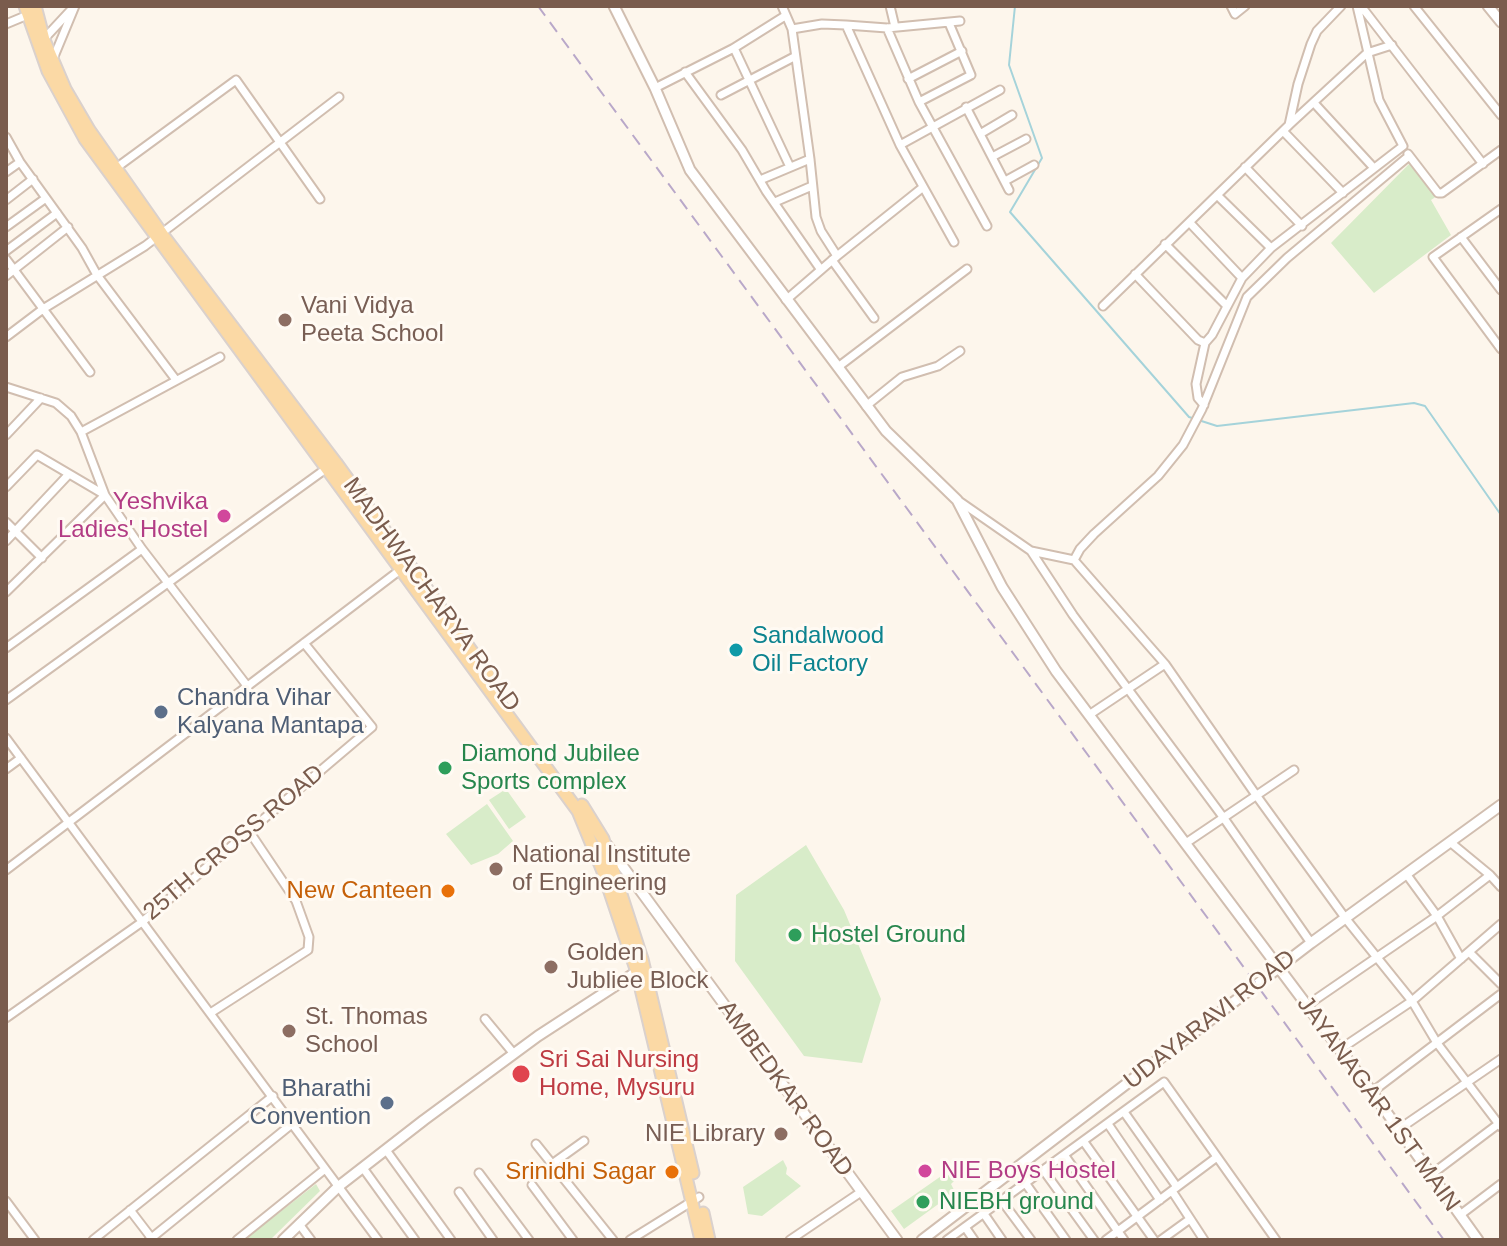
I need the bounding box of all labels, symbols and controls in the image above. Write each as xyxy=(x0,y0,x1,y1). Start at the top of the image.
place label: Vani Vidya Peeta School xyxy=(301,292,444,348)
marker: Vani Vidya Peeta School xyxy=(276,311,294,329)
street label: MADHWACHARYA ROAD xyxy=(336,472,526,718)
place label: Yeshvika Ladies' Hostel xyxy=(58,488,208,544)
marker: Yeshvika Ladies' Hostel xyxy=(215,507,233,525)
place label: Sandalwood Oil Factory xyxy=(752,622,884,678)
marker: Sandalwood Oil Factory xyxy=(727,641,745,659)
place label: Chandra Vihar Kalyana Mantapa xyxy=(177,684,364,740)
marker: Chandra Vihar Kalyana Mantapa xyxy=(152,703,170,721)
place label: Diamond Jubilee Sports complex xyxy=(461,740,640,796)
street label: 25TH CROSS ROAD xyxy=(138,759,330,927)
marker: Diamond Jubilee Sports complex xyxy=(436,759,454,777)
place label: National Institute of Engineering xyxy=(512,841,691,897)
marker: National Institute of Engineering xyxy=(487,860,505,878)
place label: New Canteen xyxy=(287,877,432,905)
marker: New Canteen xyxy=(439,882,457,900)
place label: Hostel Ground xyxy=(811,921,966,949)
marker: Hostel Ground xyxy=(786,926,804,944)
place label: Golden Jubliee Block xyxy=(567,939,708,995)
street label: UDAYARAVI ROAD xyxy=(1119,944,1301,1096)
marker: Golden Jubliee Block xyxy=(542,958,560,976)
street label: JAYANAGAR 1ST MAIN xyxy=(1290,991,1466,1217)
street label: AMBEDKAR ROAD xyxy=(711,995,859,1183)
place label: St. Thomas School xyxy=(305,1003,428,1059)
marker: St. Thomas School xyxy=(280,1022,298,1040)
place label: Sri Sai Nursing Home, Mysuru xyxy=(539,1046,699,1102)
marker: Sri Sai Nursing Home, Mysuru xyxy=(510,1063,532,1085)
place label: Bharathi Convention xyxy=(250,1075,371,1131)
marker: Bharathi Convention xyxy=(378,1094,396,1112)
place label: NIE Library xyxy=(645,1120,765,1148)
marker: NIE Library xyxy=(772,1125,790,1143)
place label: NIE Boys Hostel xyxy=(941,1157,1116,1185)
place label: Srinidhi Sagar xyxy=(505,1158,656,1186)
marker: NIE Boys Hostel xyxy=(916,1162,934,1180)
marker: Srinidhi Sagar xyxy=(663,1163,681,1181)
place label: NIEBH ground xyxy=(939,1188,1094,1216)
marker: NIEBH ground xyxy=(914,1193,932,1211)

